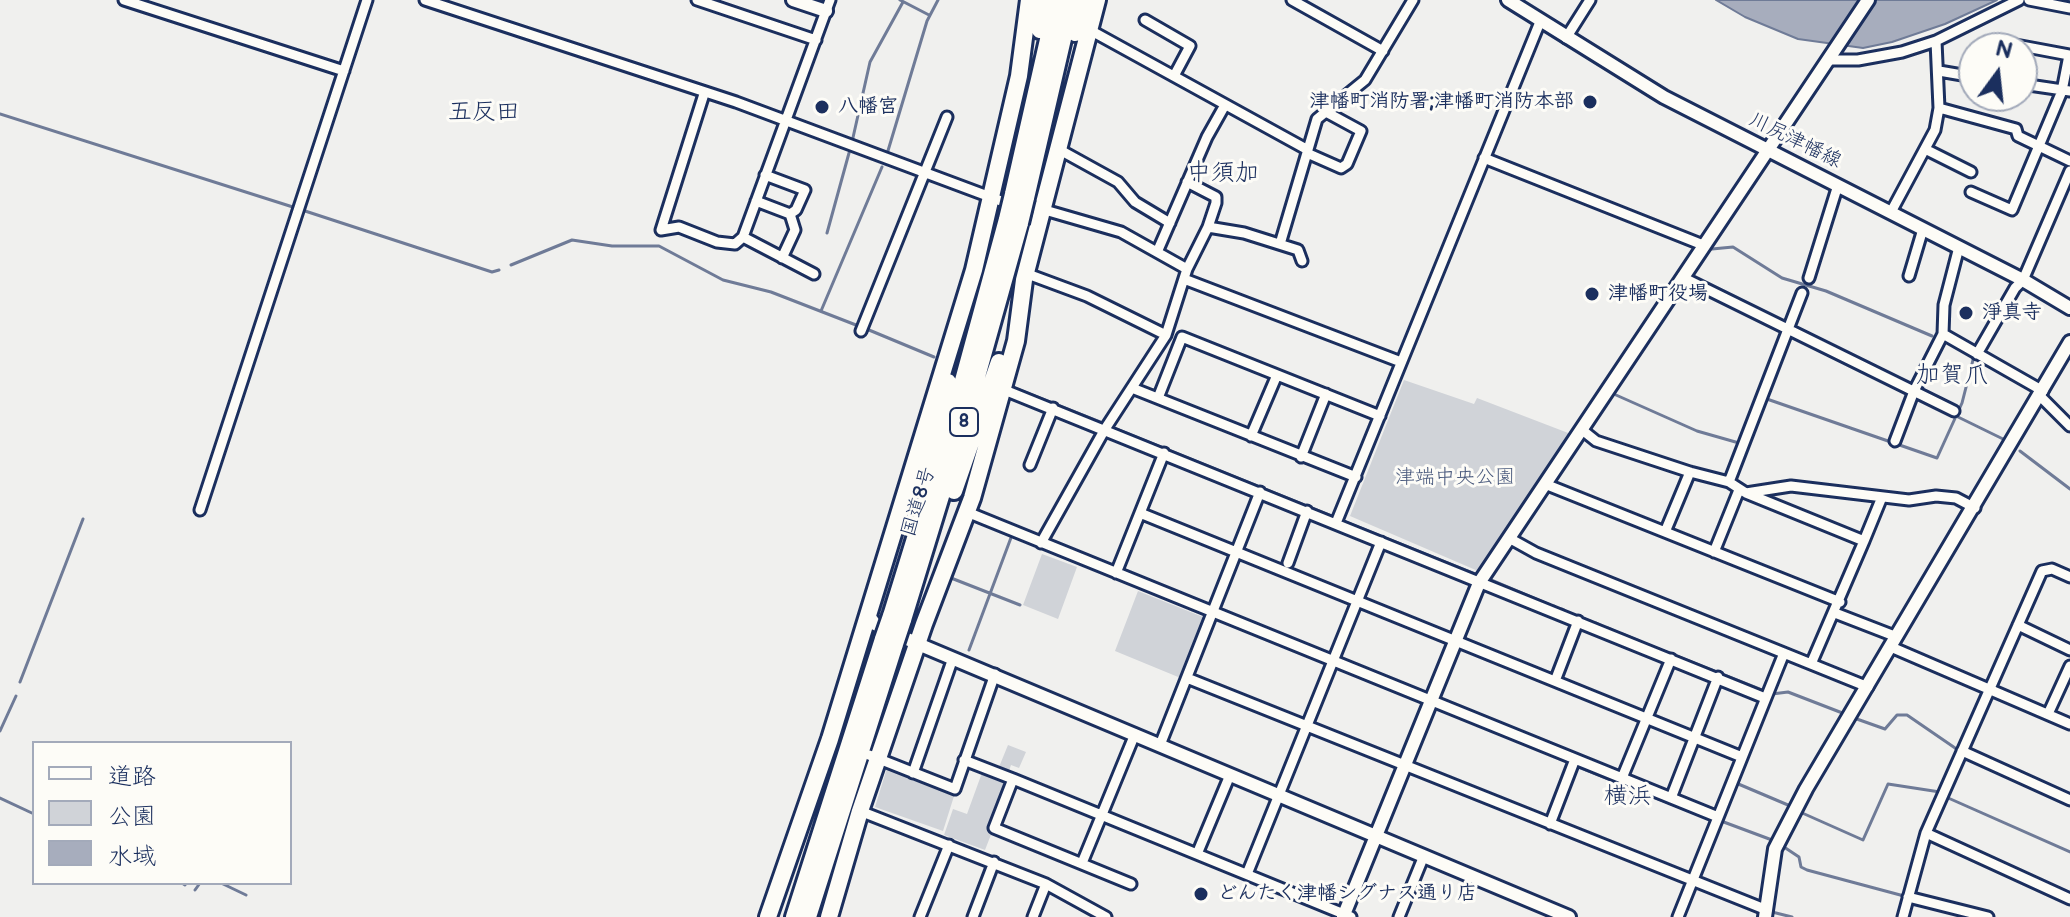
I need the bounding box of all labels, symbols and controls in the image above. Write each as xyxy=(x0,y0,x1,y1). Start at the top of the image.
north arrow xyxy=(1958,32,2038,112)
text: N xyxy=(1992,35,2015,65)
place label: 津幡町消防署;津幡町消防本部 xyxy=(1310,90,1574,114)
marker: 津幡町消防署;津幡町消防本部 xyxy=(1581,93,1599,111)
place label: 八幡宮 xyxy=(838,95,898,119)
marker: 八幡宮 xyxy=(813,98,831,116)
district label: 五反田 xyxy=(448,99,520,127)
street label: 川尻津幡線 xyxy=(1745,108,1845,174)
district label: 中須加 xyxy=(1187,160,1259,188)
place label: 津幡町役場 xyxy=(1608,282,1708,306)
marker: 津幡町役場 xyxy=(1583,285,1601,303)
place label: 淨真寺 xyxy=(1982,301,2042,325)
marker: 淨真寺 xyxy=(1957,304,1975,322)
district label: 加賀爪 xyxy=(1916,362,1988,390)
road number: 8 xyxy=(950,408,978,436)
street label: 国道8号 xyxy=(897,464,941,540)
park label: 津端中央公園 xyxy=(1395,466,1515,490)
legend xyxy=(32,741,292,885)
text: 道路 xyxy=(108,762,156,791)
district label: 横浜 xyxy=(1604,783,1652,811)
text: 公園 xyxy=(108,802,156,831)
text: 水域 xyxy=(108,842,156,871)
place label: どんたく津幡シグナス通り店 xyxy=(1217,882,1477,906)
marker: どんたく津幡シグナス通り店 xyxy=(1192,885,1210,903)

